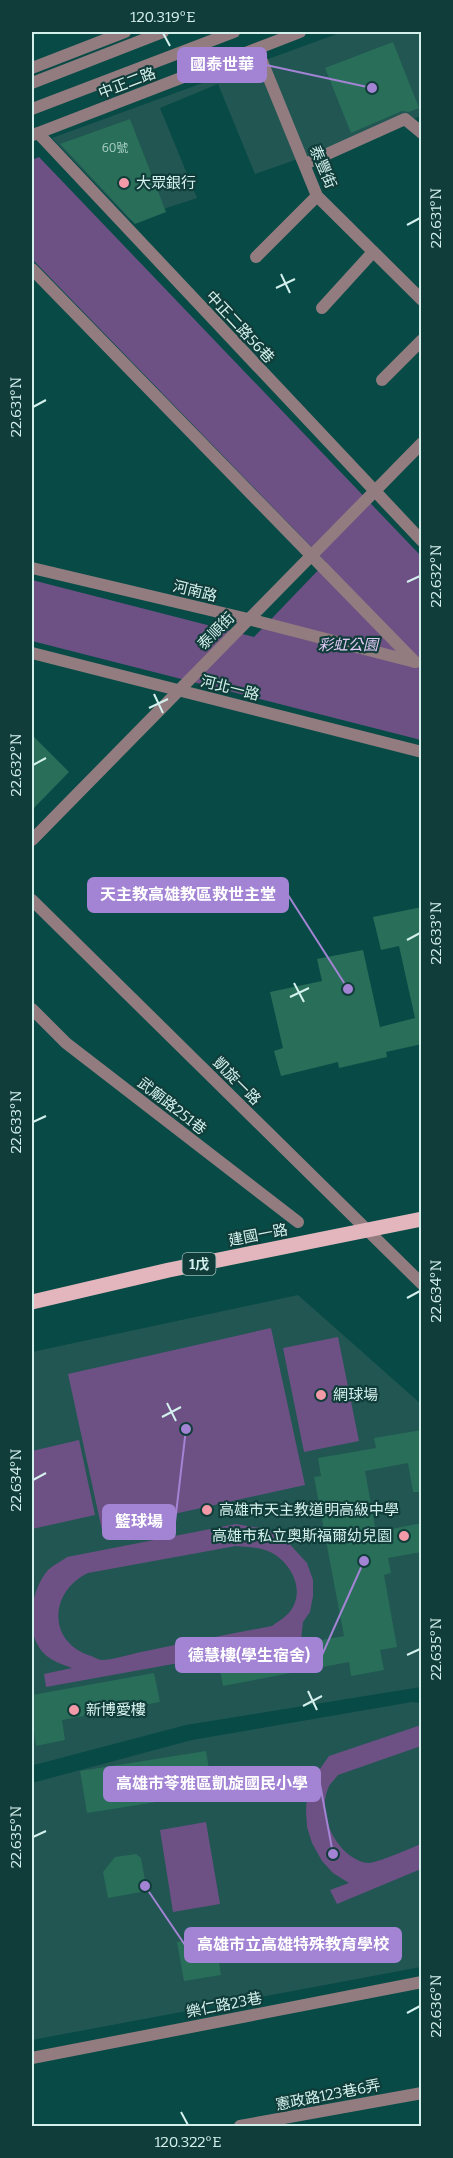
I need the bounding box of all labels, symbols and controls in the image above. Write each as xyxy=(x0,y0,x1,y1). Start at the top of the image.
text: 120.319°E xyxy=(130,8,196,26)
callout: 國泰世華 xyxy=(178,48,266,82)
text: 國泰世華 xyxy=(190,55,254,74)
street label: 中正二路 xyxy=(96,64,158,102)
house number: 60號 xyxy=(102,141,128,155)
street label: 泰豐街 xyxy=(306,143,340,191)
place label: 大眾銀行 xyxy=(136,174,196,192)
marker: 大眾銀行 xyxy=(117,176,131,190)
text: 22.631°N xyxy=(427,188,445,248)
street label: 中正二路56巷 xyxy=(202,287,278,367)
text: 22.631°N xyxy=(7,377,25,437)
text: 22.632°N xyxy=(427,544,445,608)
street label: 河南路 xyxy=(171,577,219,605)
street label: 泰順街 xyxy=(194,609,238,653)
park label: 彩虹公園 xyxy=(318,636,380,654)
street label: 河北一路 xyxy=(199,672,261,704)
text: 22.632°N xyxy=(7,733,25,797)
callout: 天主教高雄教區救世主堂 xyxy=(88,878,288,912)
text: 天主教高雄教區救世主堂 xyxy=(100,885,276,904)
text: 22.633°N xyxy=(427,901,445,965)
street label: 凱旋一路 xyxy=(209,1053,265,1109)
street label: 武廟路251巷 xyxy=(134,1074,210,1138)
text: 22.633°N xyxy=(7,1090,25,1154)
street label: 建國一路 xyxy=(227,1220,289,1250)
road number: 1戊 xyxy=(182,1253,216,1275)
text: 22.634°N xyxy=(427,1259,445,1322)
place label: 網球場 xyxy=(333,1386,378,1404)
marker: 網球場 xyxy=(314,1388,328,1402)
text: 22.634°N xyxy=(7,1448,25,1511)
place label: 高雄市天主教道明高級中學 xyxy=(219,1501,399,1519)
marker: 高雄市天主教道明高級中學 xyxy=(200,1503,214,1517)
callout: 籃球場 xyxy=(103,1505,175,1539)
text: 籃球場 xyxy=(115,1512,163,1531)
place label: 高雄市私立奧斯福爾幼兒園 xyxy=(212,1527,392,1545)
marker: 高雄市私立奧斯福爾幼兒園 xyxy=(397,1529,411,1543)
text: 22.635°N xyxy=(427,1618,445,1680)
callout: 德慧樓(學生宿舍) xyxy=(176,1638,322,1672)
text: 德慧樓(學生宿舍) xyxy=(188,1646,310,1665)
place label: 新博愛樓 xyxy=(86,1701,146,1719)
marker: 新博愛樓 xyxy=(67,1703,81,1717)
callout: 高雄市苓雅區凱旋國民小學 xyxy=(104,1767,320,1801)
text: 高雄市苓雅區凱旋國民小學 xyxy=(116,1774,308,1793)
text: 22.635°N xyxy=(7,1806,25,1868)
callout: 高雄市立高雄特殊教育學校 xyxy=(185,1928,401,1962)
text: 高雄市立高雄特殊教育學校 xyxy=(197,1935,390,1954)
text: 22.636°N xyxy=(427,1974,445,2038)
street label: 樂仁路23巷 xyxy=(185,1989,263,2021)
street label: 憲政路123巷6弄 xyxy=(274,2076,382,2114)
text: 120.322°E xyxy=(154,2133,222,2151)

